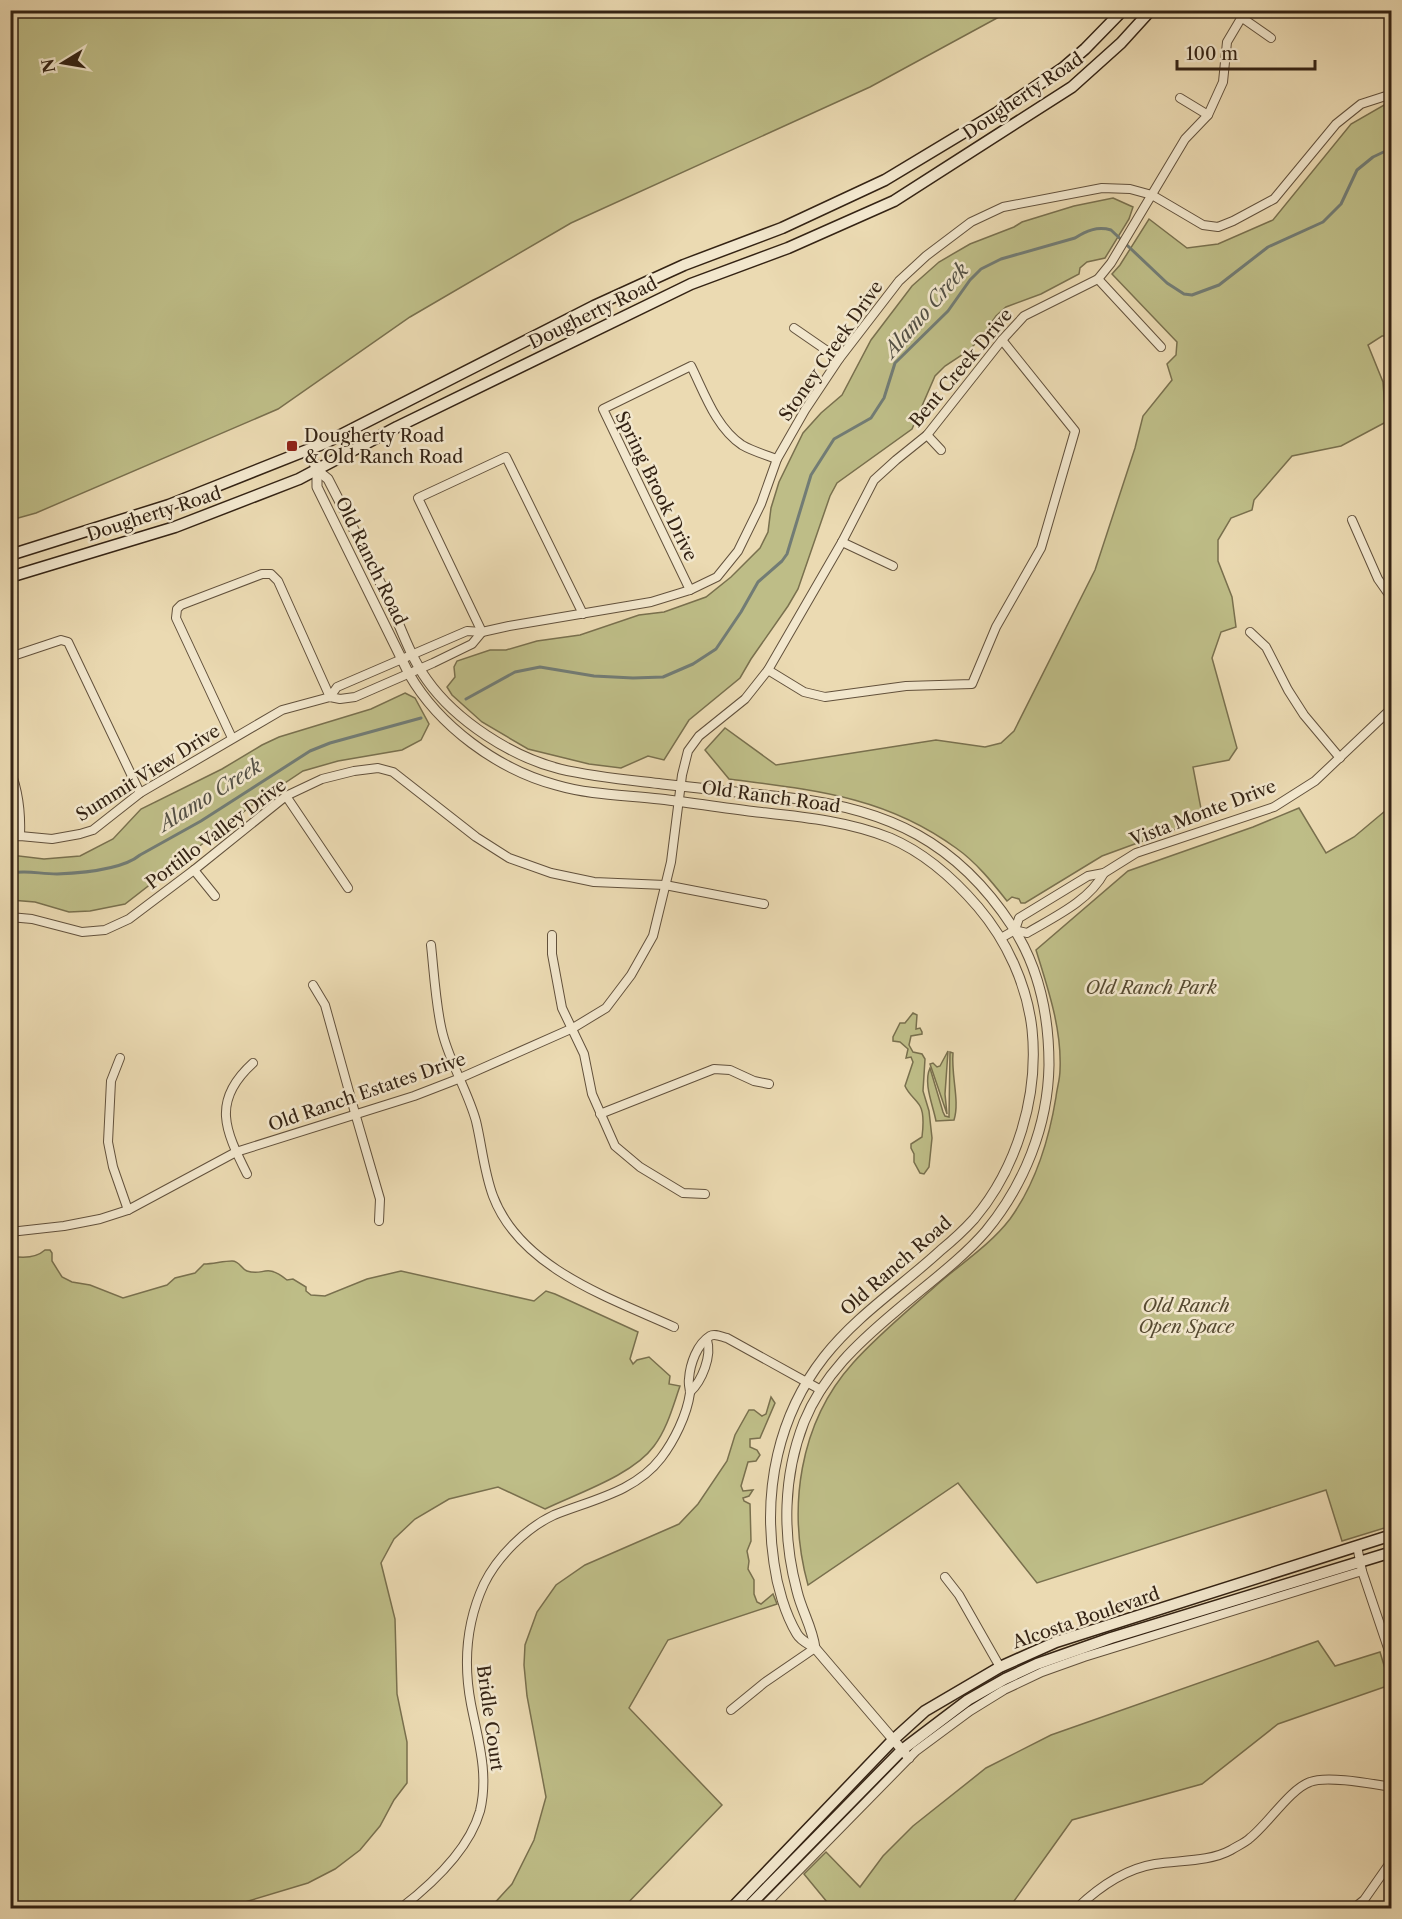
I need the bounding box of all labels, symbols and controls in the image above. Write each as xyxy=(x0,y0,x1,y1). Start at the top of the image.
north arrow xyxy=(33,33,93,93)
scale bar xyxy=(1177,33,1315,71)
text: 100 m xyxy=(1186,43,1238,65)
street label: Dougherty Road xyxy=(959,48,1087,144)
text: N xyxy=(37,57,59,75)
water label: Alamo Creek xyxy=(877,257,974,364)
street label: Dougherty Road xyxy=(525,272,661,354)
street label: Stoney Creek Drive xyxy=(774,277,888,425)
street label: Bent Creek Drive xyxy=(905,304,1017,432)
street label: Spring Brook Drive xyxy=(610,407,702,565)
place label: Dougherty Road & Old Ranch Road xyxy=(304,425,463,468)
marker: Dougherty Road & Old Ranch Road xyxy=(285,439,299,453)
street label: Dougherty Road xyxy=(84,482,224,546)
street label: Old Ranch Road xyxy=(330,493,412,629)
street label: Summit View Drive xyxy=(72,720,224,826)
water label: Alamo Creek xyxy=(151,753,267,838)
street label: Portillo Valley Drive xyxy=(141,774,291,894)
street label: Vista Monte Drive xyxy=(1126,775,1279,851)
street label: Old Ranch Road xyxy=(700,776,842,818)
park label: Old Ranch Park xyxy=(1085,977,1217,999)
street label: Old Ranch Estates Drive xyxy=(265,1048,469,1136)
street label: Old Ranch Road xyxy=(836,1212,956,1320)
park label: Old Ranch Open Space xyxy=(1138,1295,1235,1338)
street label: Alcosta Boulevard xyxy=(1009,1582,1162,1654)
street label: Bridle Court xyxy=(472,1664,508,1773)

